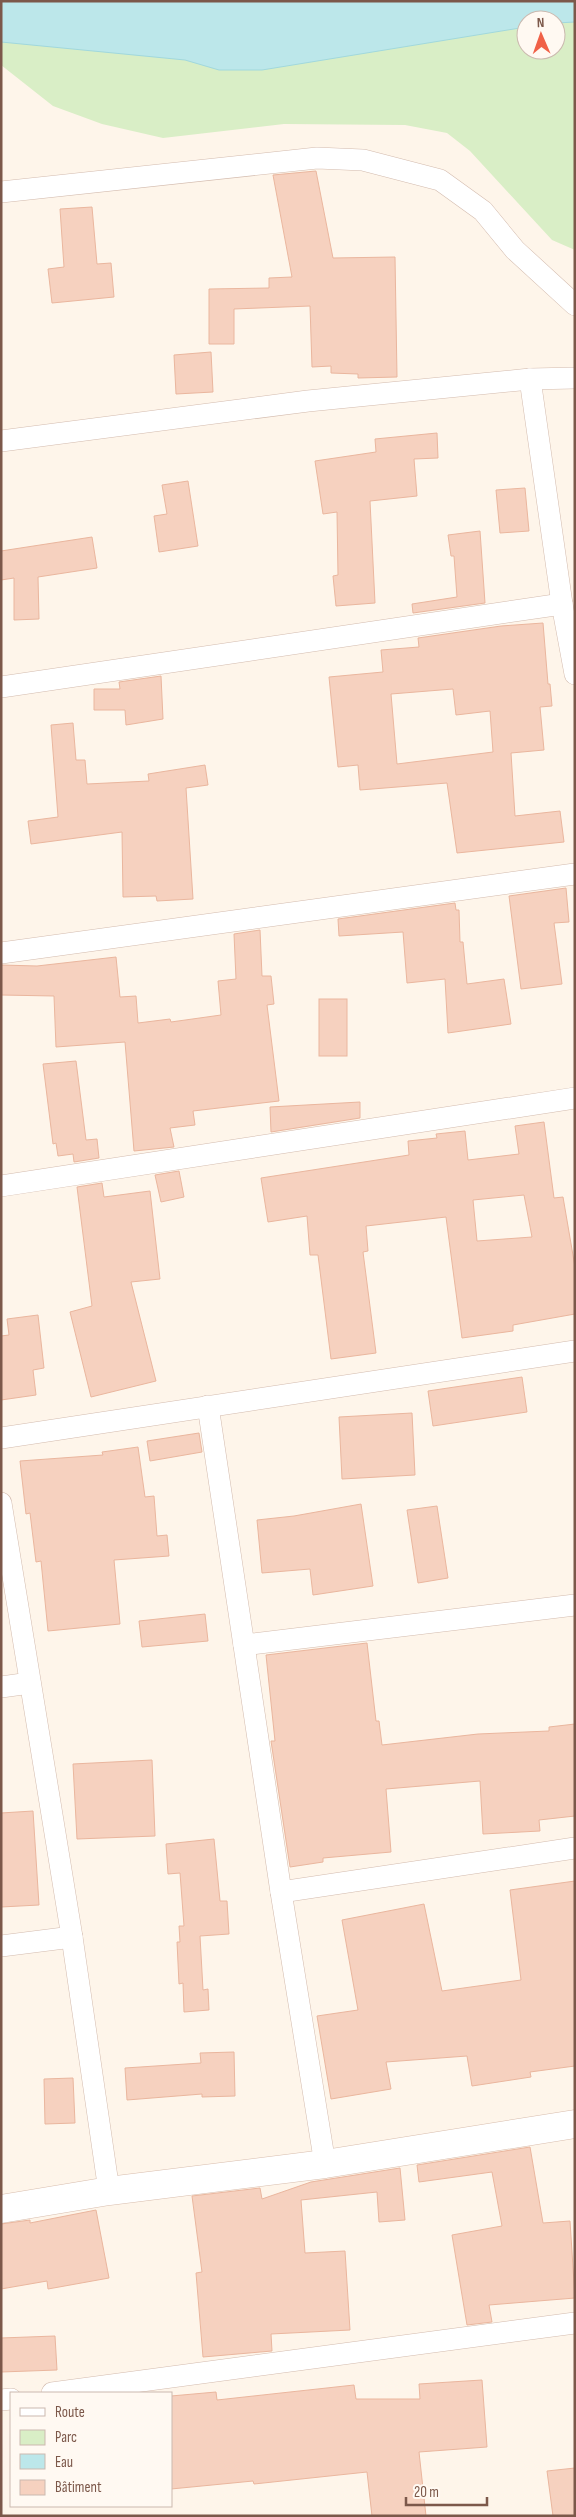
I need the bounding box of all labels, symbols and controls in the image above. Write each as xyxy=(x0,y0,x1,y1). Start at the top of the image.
north arrow xyxy=(516,10,566,60)
text: N xyxy=(537,14,545,31)
legend xyxy=(10,2392,172,2507)
text: Route xyxy=(55,2403,85,2422)
text: Parc xyxy=(55,2428,77,2447)
text: Eau xyxy=(55,2453,73,2472)
scale bar xyxy=(406,2474,487,2506)
text: Bâtiment xyxy=(55,2478,102,2497)
text: 20 m xyxy=(414,2483,439,2502)

